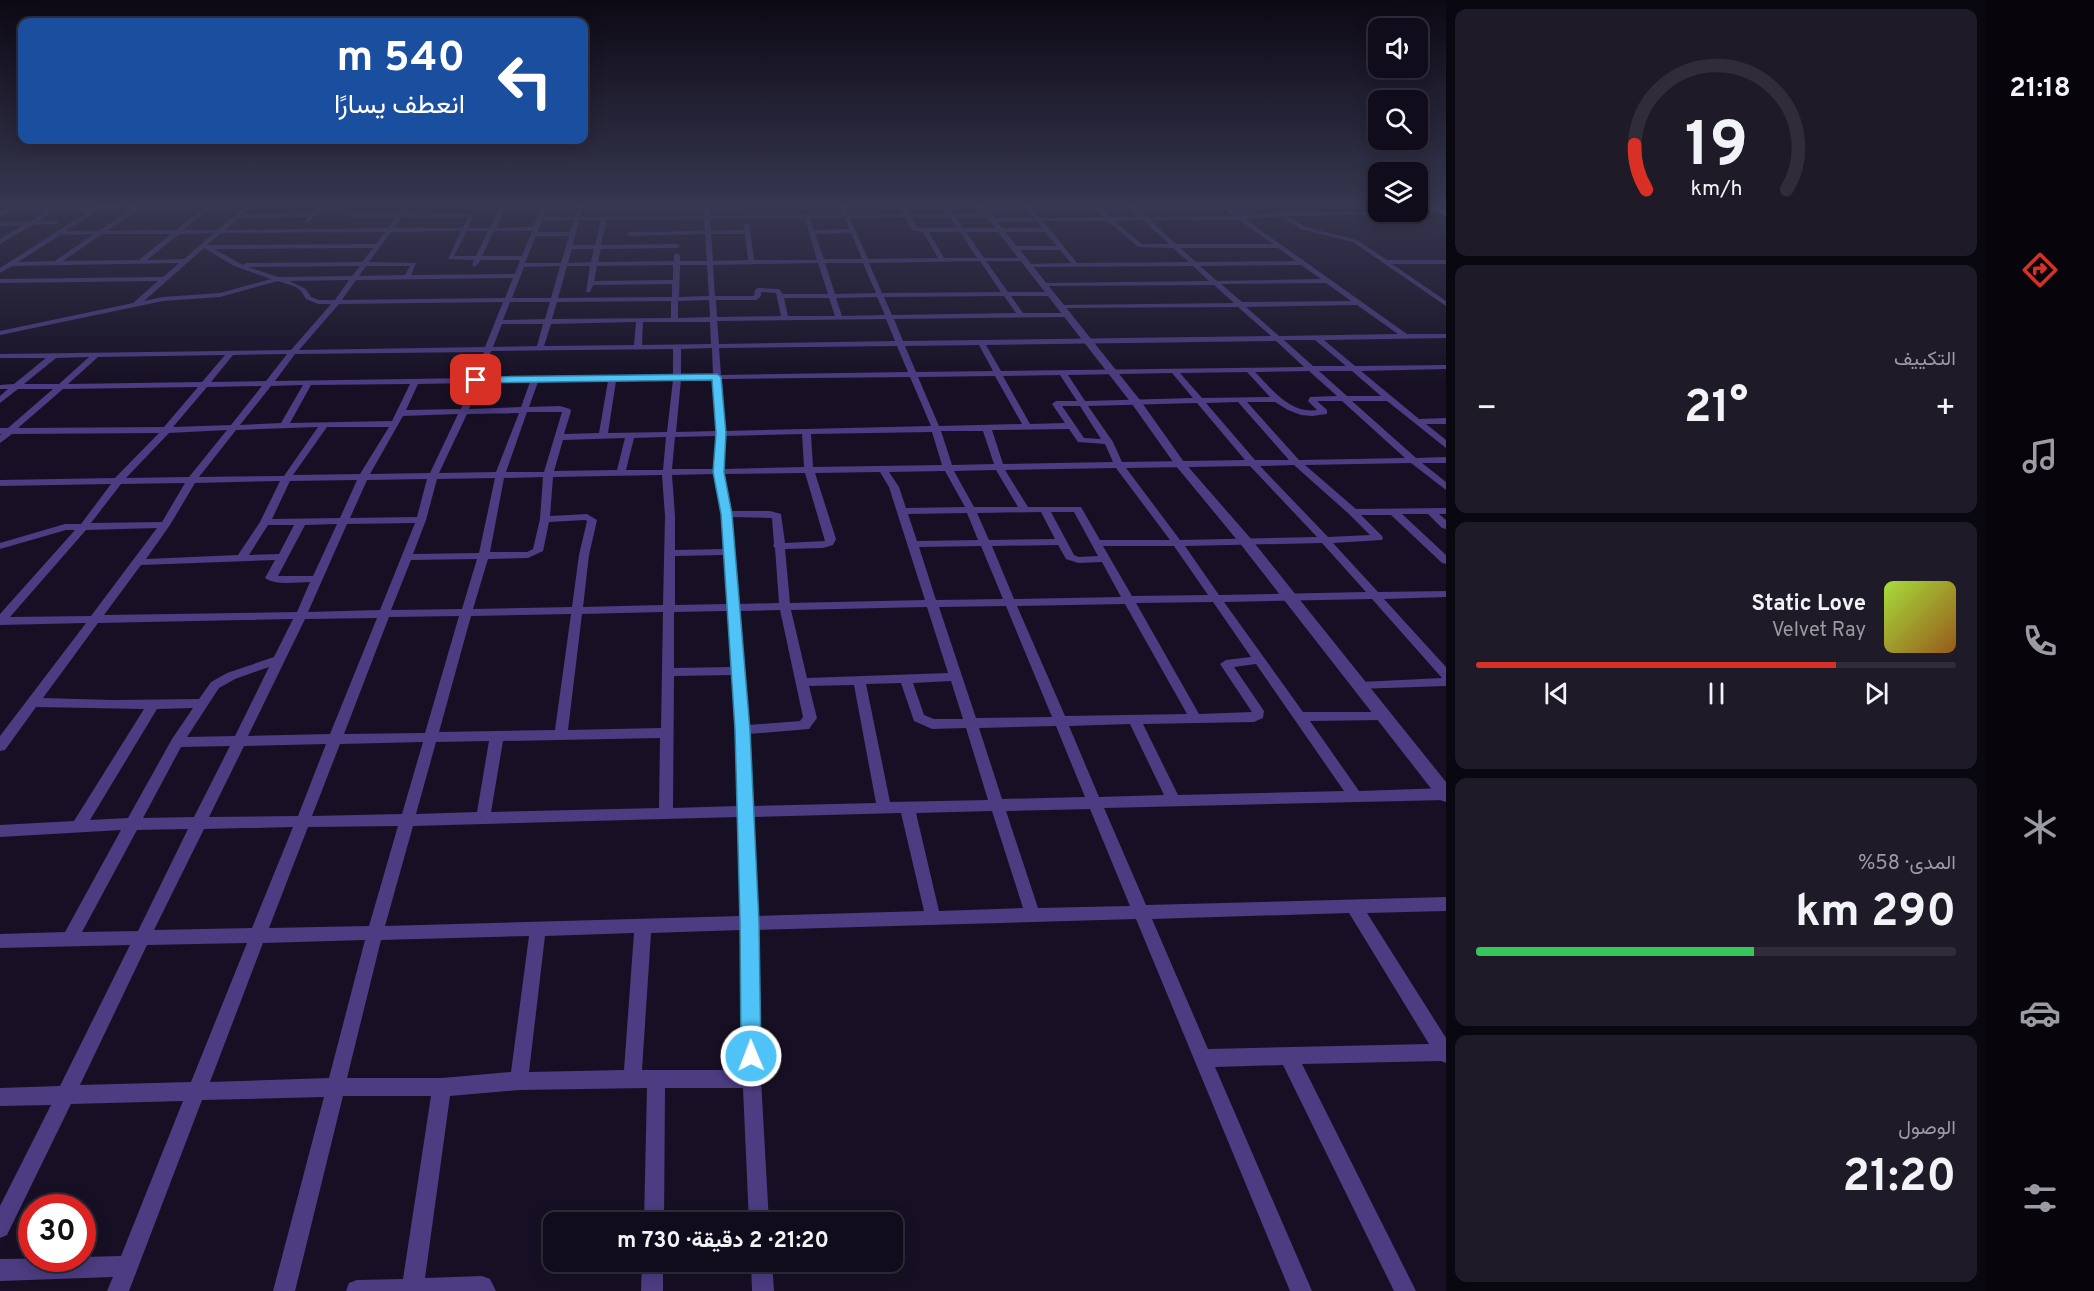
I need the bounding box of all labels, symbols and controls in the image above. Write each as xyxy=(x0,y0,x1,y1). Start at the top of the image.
map controls xyxy=(1368,18,1428,222)
button: sound xyxy=(1368,18,1428,78)
text: 540 m xyxy=(337,33,465,86)
icon: left xyxy=(486,42,564,120)
text: 21:18 xyxy=(2009,72,2071,106)
text: انعطف يسارًا xyxy=(334,89,465,123)
button: search xyxy=(1368,90,1428,150)
text: 19 xyxy=(1684,109,1748,188)
button: layers xyxy=(1368,162,1428,222)
text: km/h xyxy=(1690,176,1742,203)
icon: directions xyxy=(2019,249,2061,291)
text: التكييف xyxy=(1894,347,1956,373)
pin xyxy=(450,354,501,405)
icon: arrive xyxy=(459,363,492,396)
text: 21° xyxy=(1684,381,1748,438)
text: − xyxy=(1476,389,1497,431)
text: + xyxy=(1935,389,1956,431)
icon: music xyxy=(2019,435,2061,477)
text: Static Love xyxy=(1752,591,1866,618)
text: Velvet Ray xyxy=(1772,618,1866,644)
icon: phone xyxy=(2019,620,2061,662)
icon: previous xyxy=(1540,677,1573,710)
icon: pause xyxy=(1700,677,1733,710)
icon: next xyxy=(1860,677,1893,710)
icon: climate xyxy=(2019,806,2061,848)
text: المدى · 58% xyxy=(1858,851,1956,877)
text: 290 km xyxy=(1795,885,1956,942)
icon: car xyxy=(2019,992,2061,1034)
position arrow xyxy=(719,1024,783,1088)
text: الوصول xyxy=(1898,1116,1956,1142)
text: 21:20 xyxy=(1842,1150,1956,1207)
icon: filters xyxy=(2019,1177,2061,1219)
speed limit sign: 30 xyxy=(18,1194,96,1272)
text: 21:20 · 2 دقيقة · 730 m xyxy=(617,1228,829,1255)

